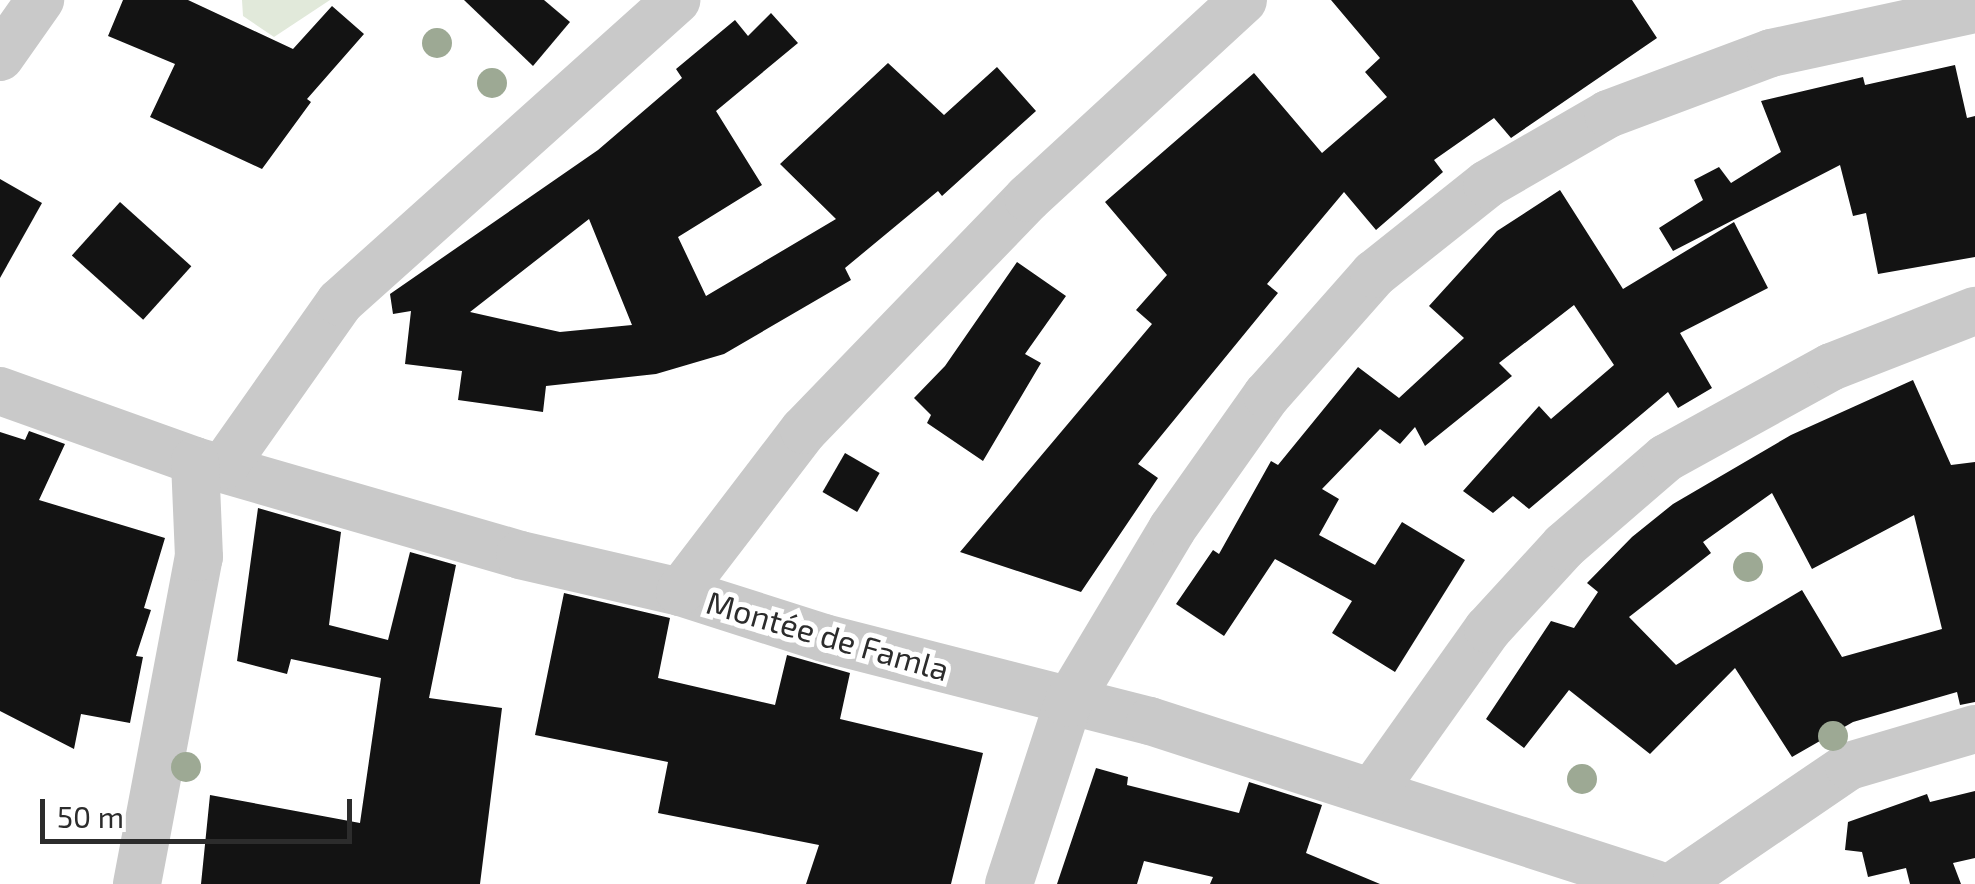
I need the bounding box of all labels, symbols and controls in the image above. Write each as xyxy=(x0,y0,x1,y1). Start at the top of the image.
street label: Montée de Famla xyxy=(702,582,954,688)
scale bar xyxy=(45,779,358,841)
text: 50 m xyxy=(57,798,124,834)

